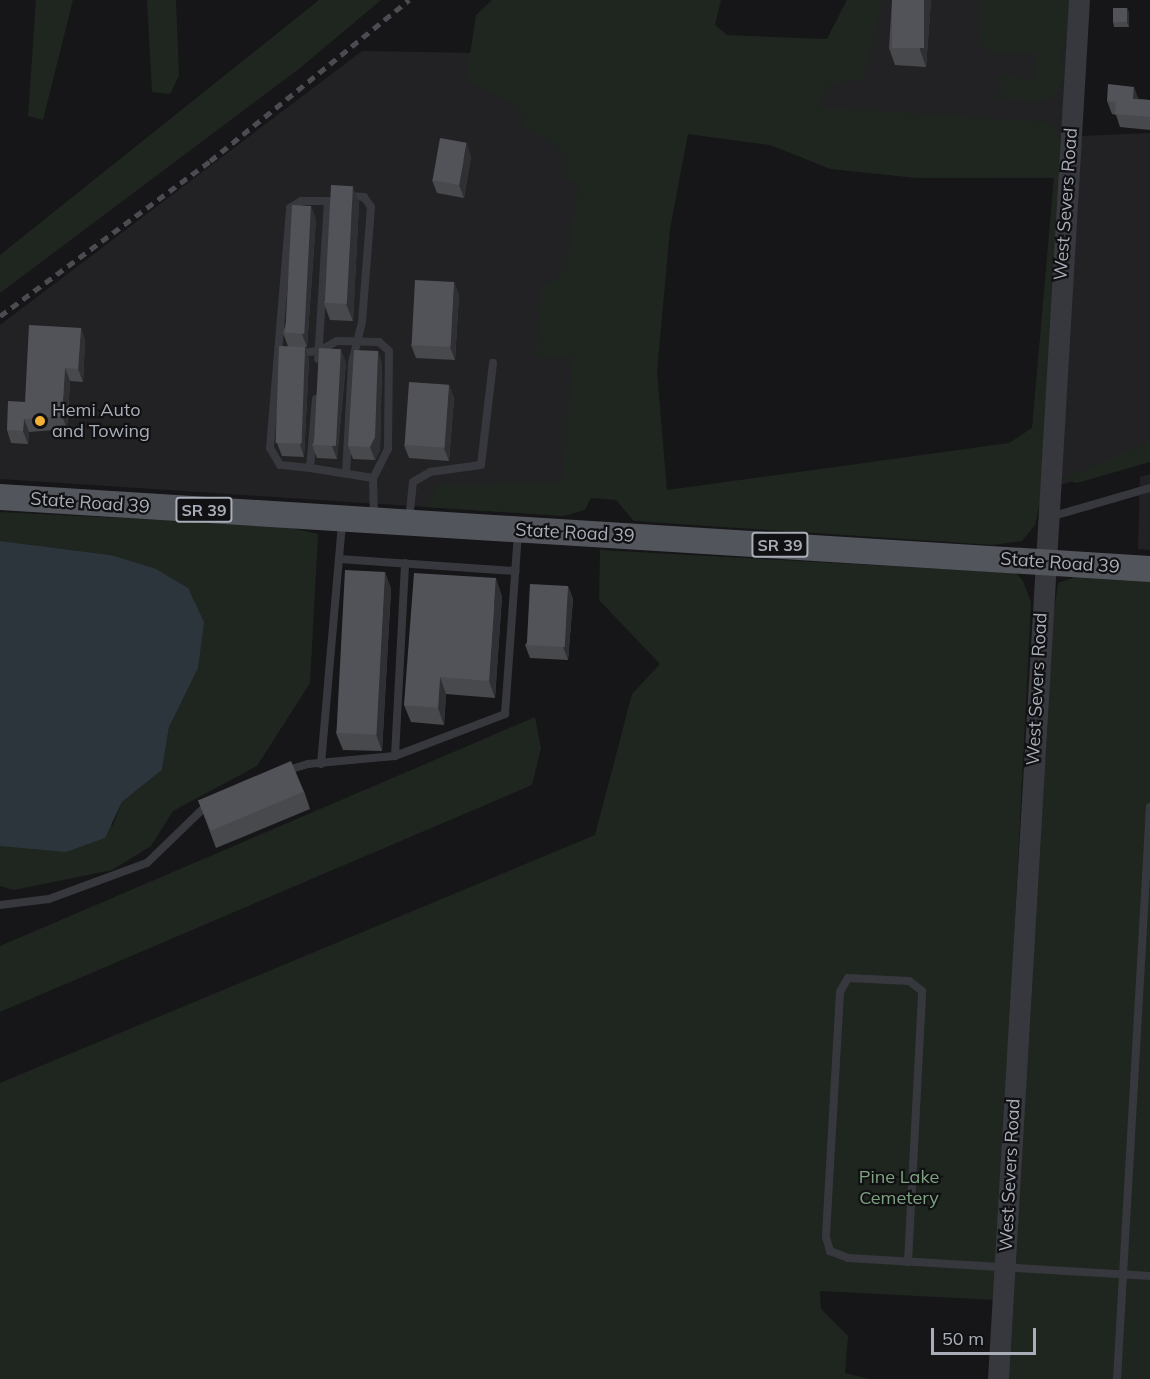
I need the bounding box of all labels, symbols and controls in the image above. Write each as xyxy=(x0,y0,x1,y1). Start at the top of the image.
street label: West Severs Road xyxy=(1050,127,1082,281)
place label: Hemi Auto and Towing xyxy=(52,400,150,442)
marker: Hemi Auto and Towing xyxy=(33,414,47,428)
street label: State Road 39 xyxy=(30,488,150,518)
road number: SR 39 xyxy=(174,497,234,523)
street label: State Road 39 xyxy=(515,519,635,547)
road number: SR 39 xyxy=(750,532,810,558)
street label: State Road 39 xyxy=(1000,548,1120,578)
street label: West Severs Road xyxy=(1022,612,1052,766)
street label: West Severs Road xyxy=(995,1098,1025,1252)
park label: Pine Lake Cemetery xyxy=(859,1167,939,1210)
scale bar xyxy=(934,1316,1039,1354)
text: 50 m xyxy=(942,1327,984,1350)

